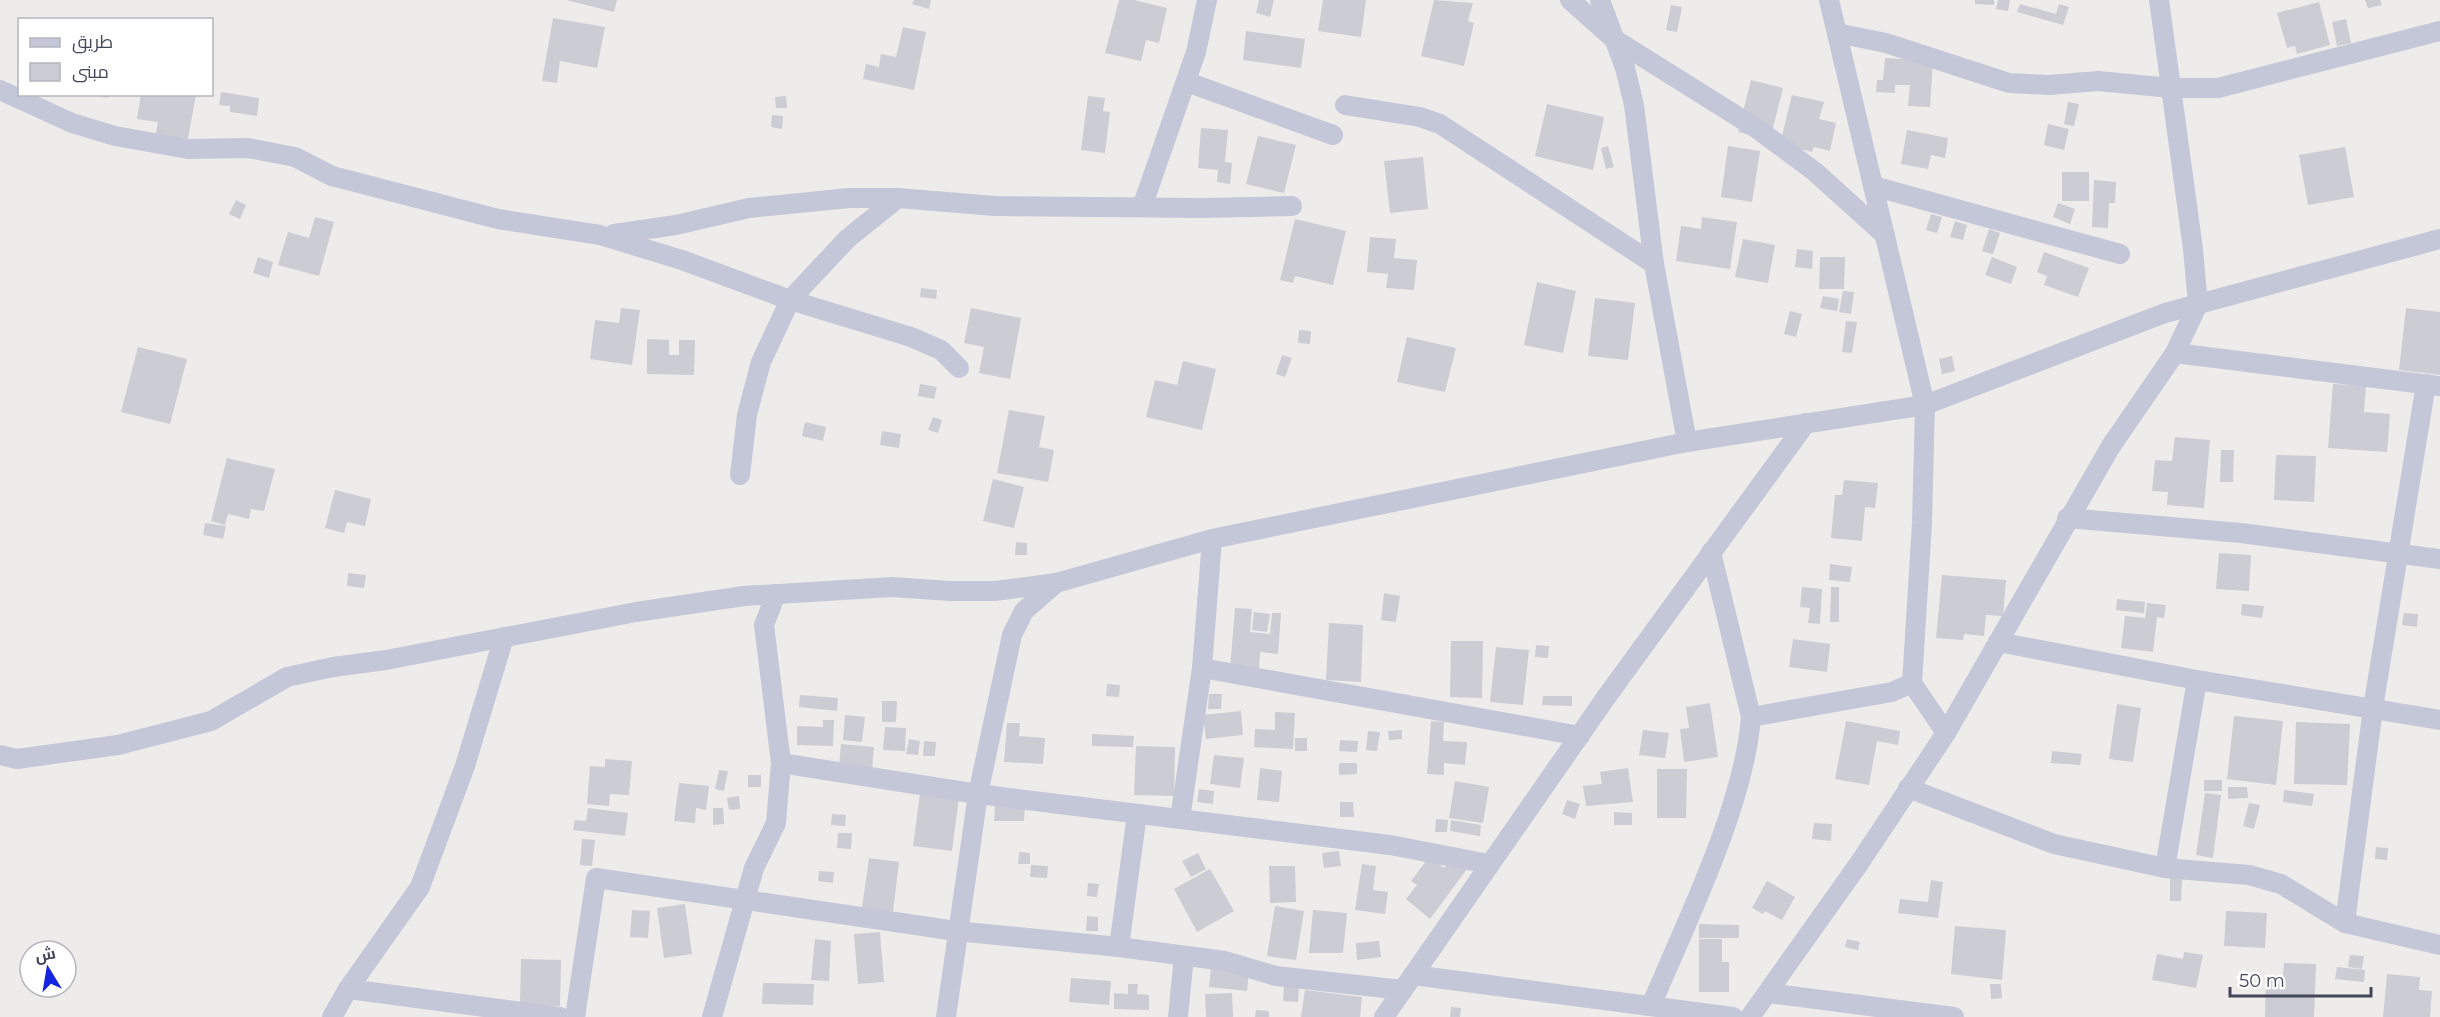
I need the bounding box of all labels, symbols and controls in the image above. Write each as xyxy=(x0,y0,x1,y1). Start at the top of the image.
legend xyxy=(18,18,213,96)
text: طريق xyxy=(72,31,113,54)
text: مبنى xyxy=(72,61,109,83)
north arrow xyxy=(18,939,78,999)
text: ش xyxy=(33,943,57,966)
scale bar xyxy=(2230,960,2371,998)
text: 50 m xyxy=(2239,970,2285,992)

